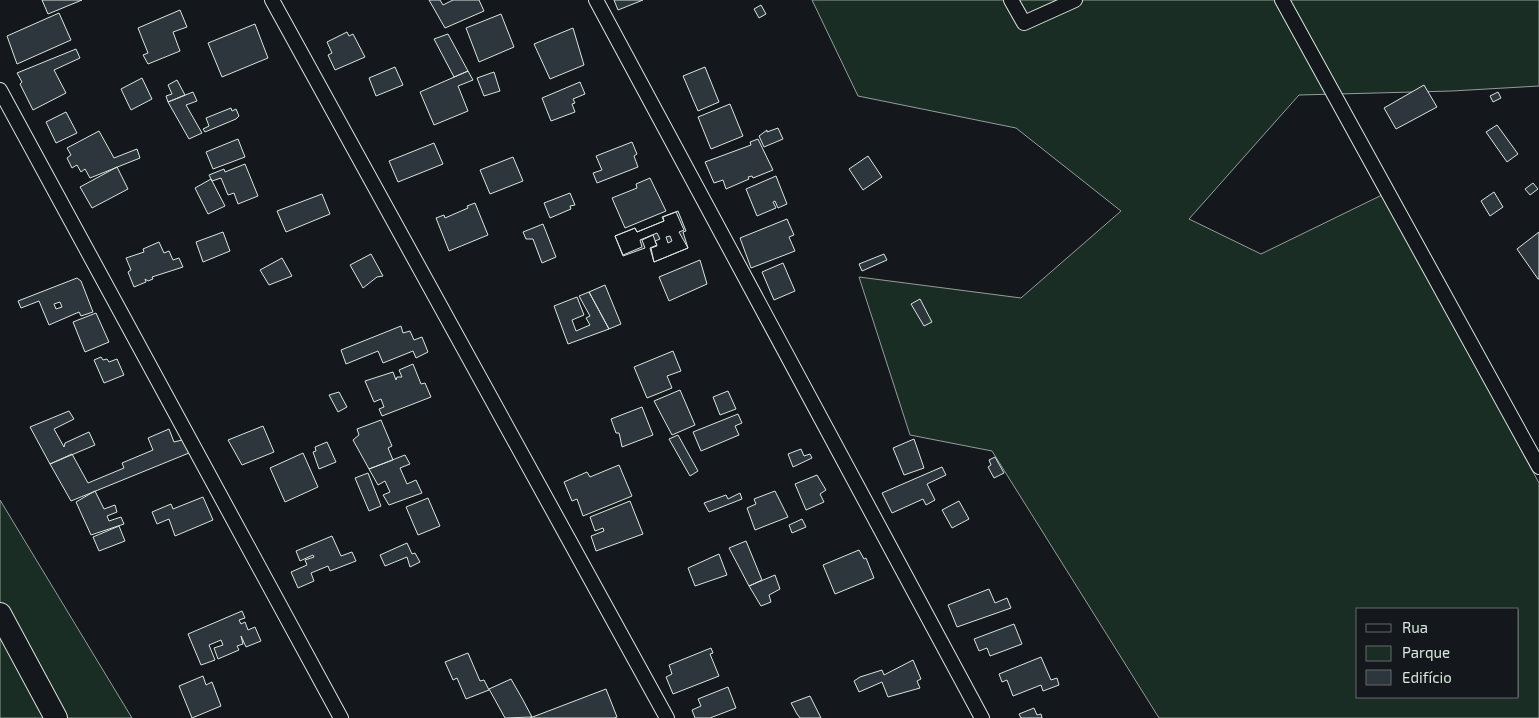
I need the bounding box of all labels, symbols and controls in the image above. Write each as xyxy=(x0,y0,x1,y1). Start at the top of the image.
legend xyxy=(1356,608,1519,698)
text: Rua xyxy=(1402,618,1428,636)
text: Parque xyxy=(1402,643,1450,661)
text: Edifício xyxy=(1402,668,1452,686)

